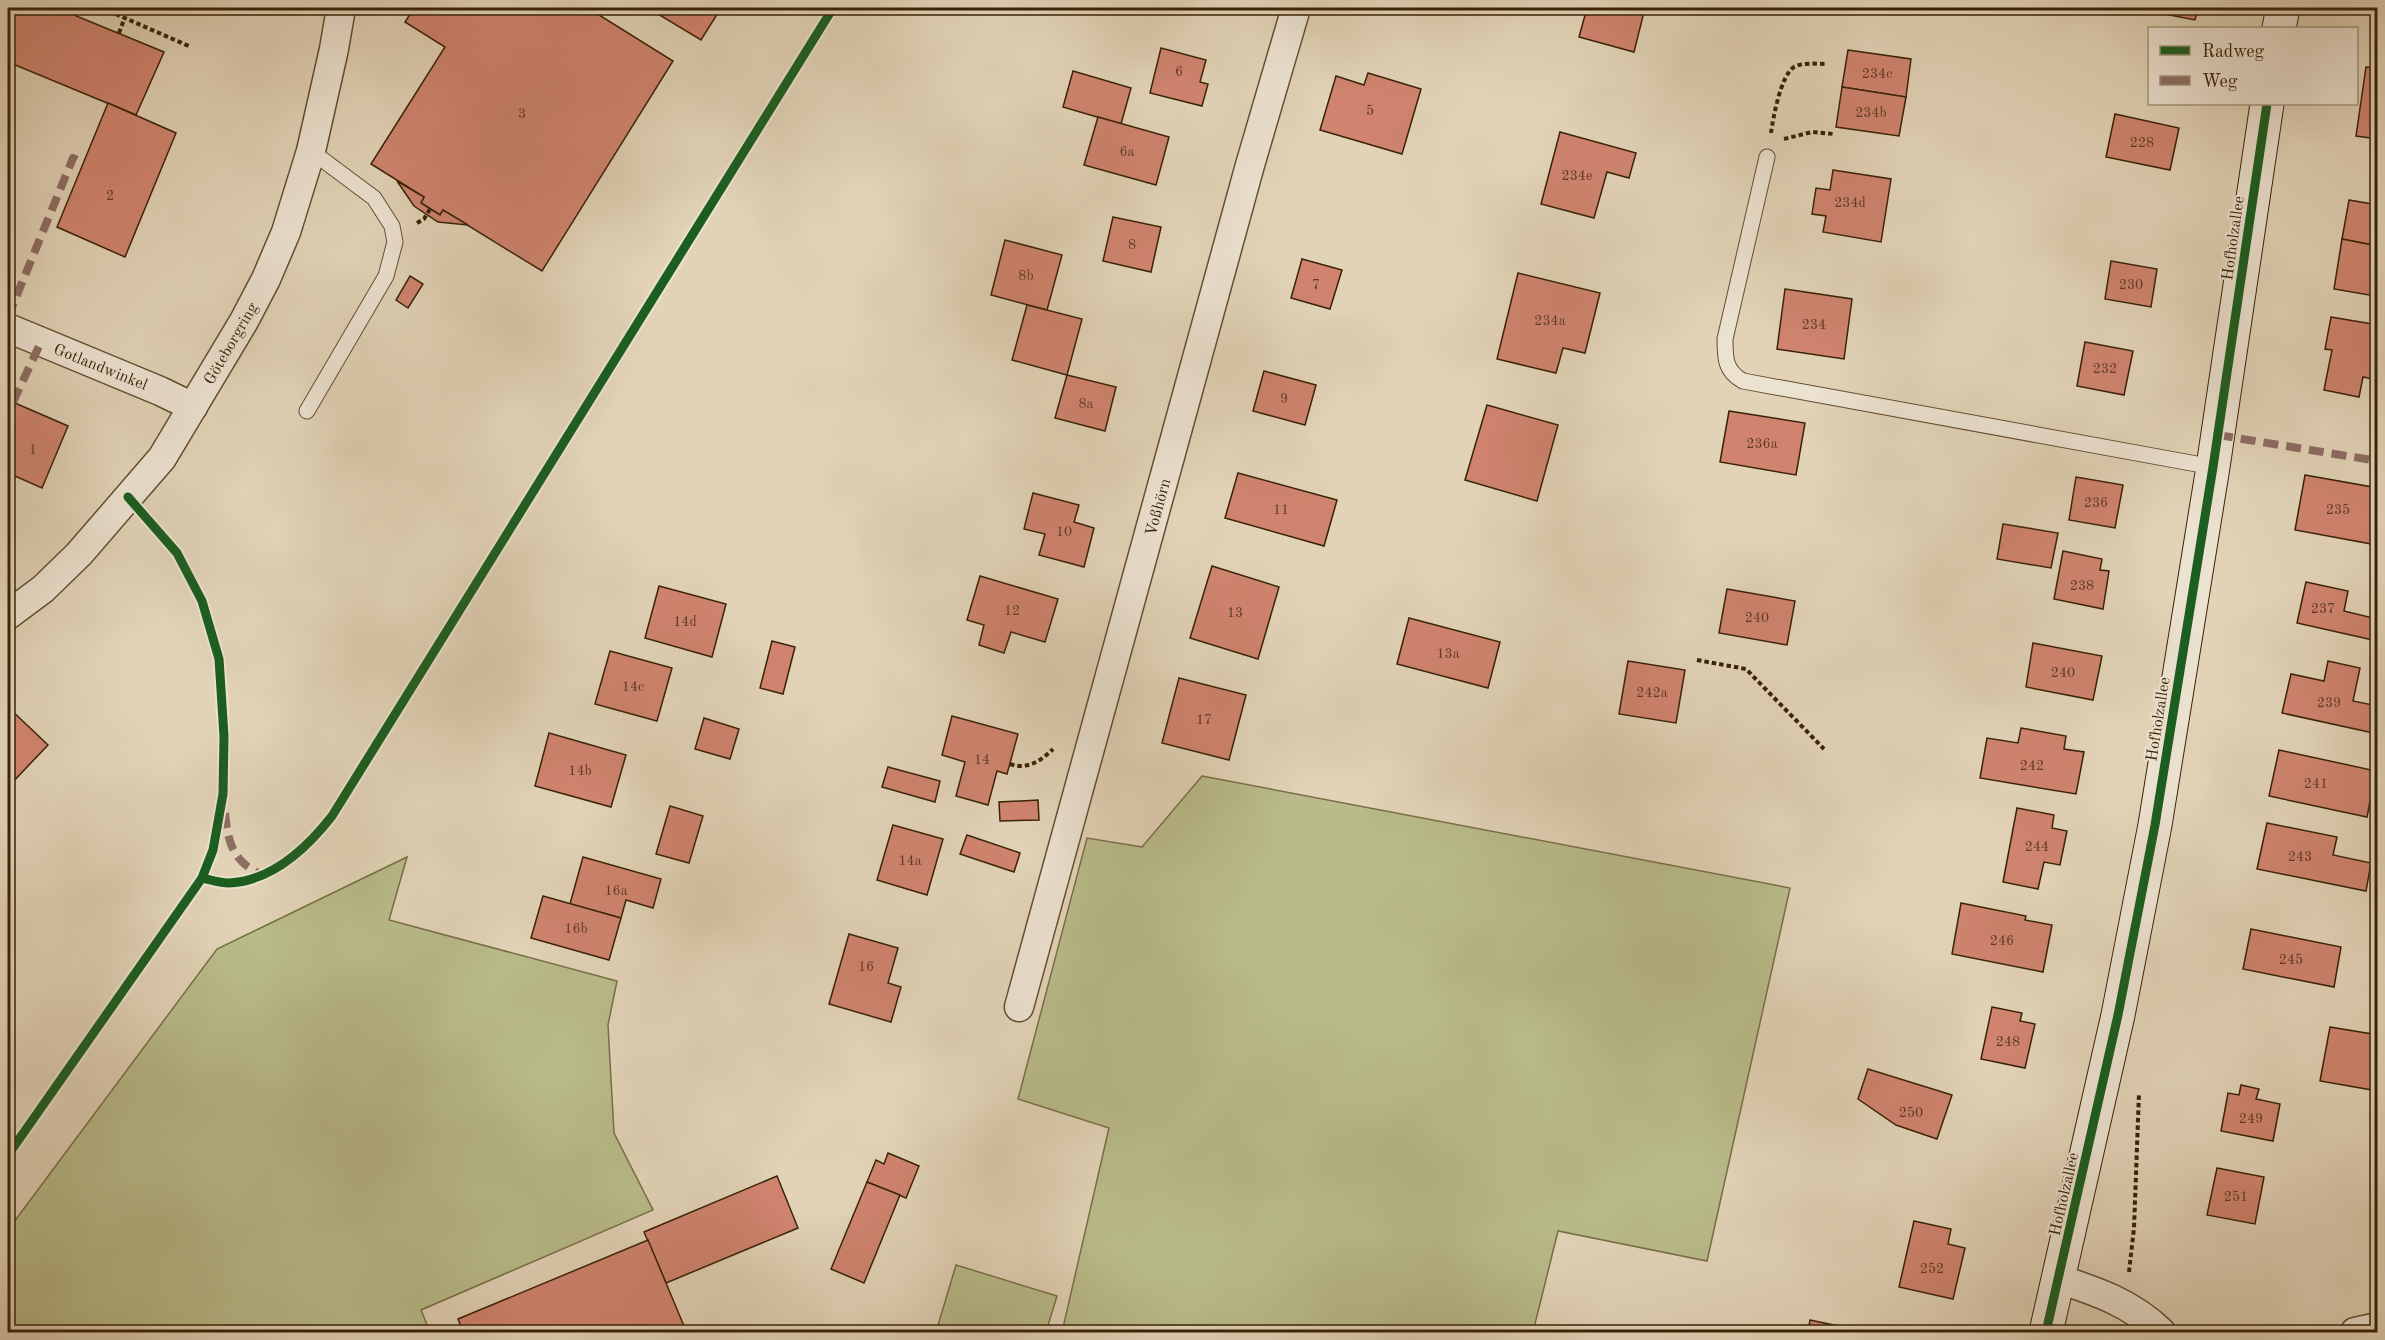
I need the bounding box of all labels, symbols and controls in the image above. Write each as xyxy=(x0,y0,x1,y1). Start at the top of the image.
legend xyxy=(2148,27,2358,105)
text: Radweg xyxy=(2202,43,2265,61)
house number: 6 xyxy=(1175,65,1183,79)
house number: 234c xyxy=(1862,67,1892,81)
text: Weg xyxy=(2202,73,2238,91)
house number: 5 xyxy=(1366,104,1374,118)
house number: 234b xyxy=(1855,106,1887,120)
house number: 3 xyxy=(518,107,526,121)
house number: 228 xyxy=(2130,136,2154,150)
house number: 6a xyxy=(1119,145,1135,159)
house number: 234e xyxy=(1562,169,1592,183)
house number: 2 xyxy=(106,189,114,203)
street label: Hofholzallee xyxy=(2220,195,2248,282)
house number: 234d xyxy=(1834,196,1866,210)
house number: 8 xyxy=(1128,238,1136,252)
house number: 8b xyxy=(1018,269,1034,283)
house number: 7 xyxy=(1312,278,1320,292)
house number: 230 xyxy=(2119,278,2143,292)
street label: Göteborgring xyxy=(202,300,262,388)
house number: 234a xyxy=(1534,314,1566,328)
house number: 234 xyxy=(1802,318,1826,332)
street label: Gotlandwinkel xyxy=(51,342,149,394)
house number: 232 xyxy=(2093,362,2117,376)
house number: 9 xyxy=(1280,392,1288,406)
house number: 8a xyxy=(1078,397,1094,411)
house number: 236a xyxy=(1746,437,1778,451)
house number: 1 xyxy=(29,443,37,457)
street label: Voßhörn xyxy=(1144,477,1174,538)
house number: 236 xyxy=(2084,496,2108,510)
house number: 11 xyxy=(1273,503,1289,517)
house number: 235 xyxy=(2326,503,2350,517)
house number: 10 xyxy=(1056,525,1072,539)
house number: 238 xyxy=(2070,579,2094,593)
house number: 237 xyxy=(2311,602,2335,616)
house number: 12 xyxy=(1004,604,1020,618)
house number: 13 xyxy=(1227,606,1243,620)
house number: 240 xyxy=(1745,611,1769,625)
house number: 14d xyxy=(673,615,697,629)
house number: 13a xyxy=(1436,647,1460,661)
house number: 240 xyxy=(2051,666,2075,680)
street label: Hofholzallee xyxy=(2144,676,2174,763)
house number: 14c xyxy=(622,680,644,694)
house number: 242a xyxy=(1636,686,1668,700)
house number: 239 xyxy=(2317,696,2341,710)
house number: 17 xyxy=(1196,713,1212,727)
house number: 14 xyxy=(974,753,990,767)
house number: 242 xyxy=(2020,759,2044,773)
house number: 14b xyxy=(568,764,592,778)
house number: 241 xyxy=(2304,777,2328,791)
house number: 244 xyxy=(2025,840,2049,854)
house number: 243 xyxy=(2288,850,2312,864)
house number: 14a xyxy=(898,854,922,868)
house number: 16a xyxy=(604,884,628,898)
house number: 16b xyxy=(564,922,588,936)
house number: 246 xyxy=(1990,934,2014,948)
house number: 245 xyxy=(2279,953,2303,967)
house number: 16 xyxy=(858,960,874,974)
house number: 248 xyxy=(1996,1035,2020,1049)
house number: 250 xyxy=(1899,1106,1923,1120)
house number: 249 xyxy=(2239,1112,2263,1126)
street label: Hofholzallee xyxy=(2048,1151,2082,1238)
house number: 251 xyxy=(2224,1190,2248,1204)
house number: 252 xyxy=(1920,1262,1944,1276)

